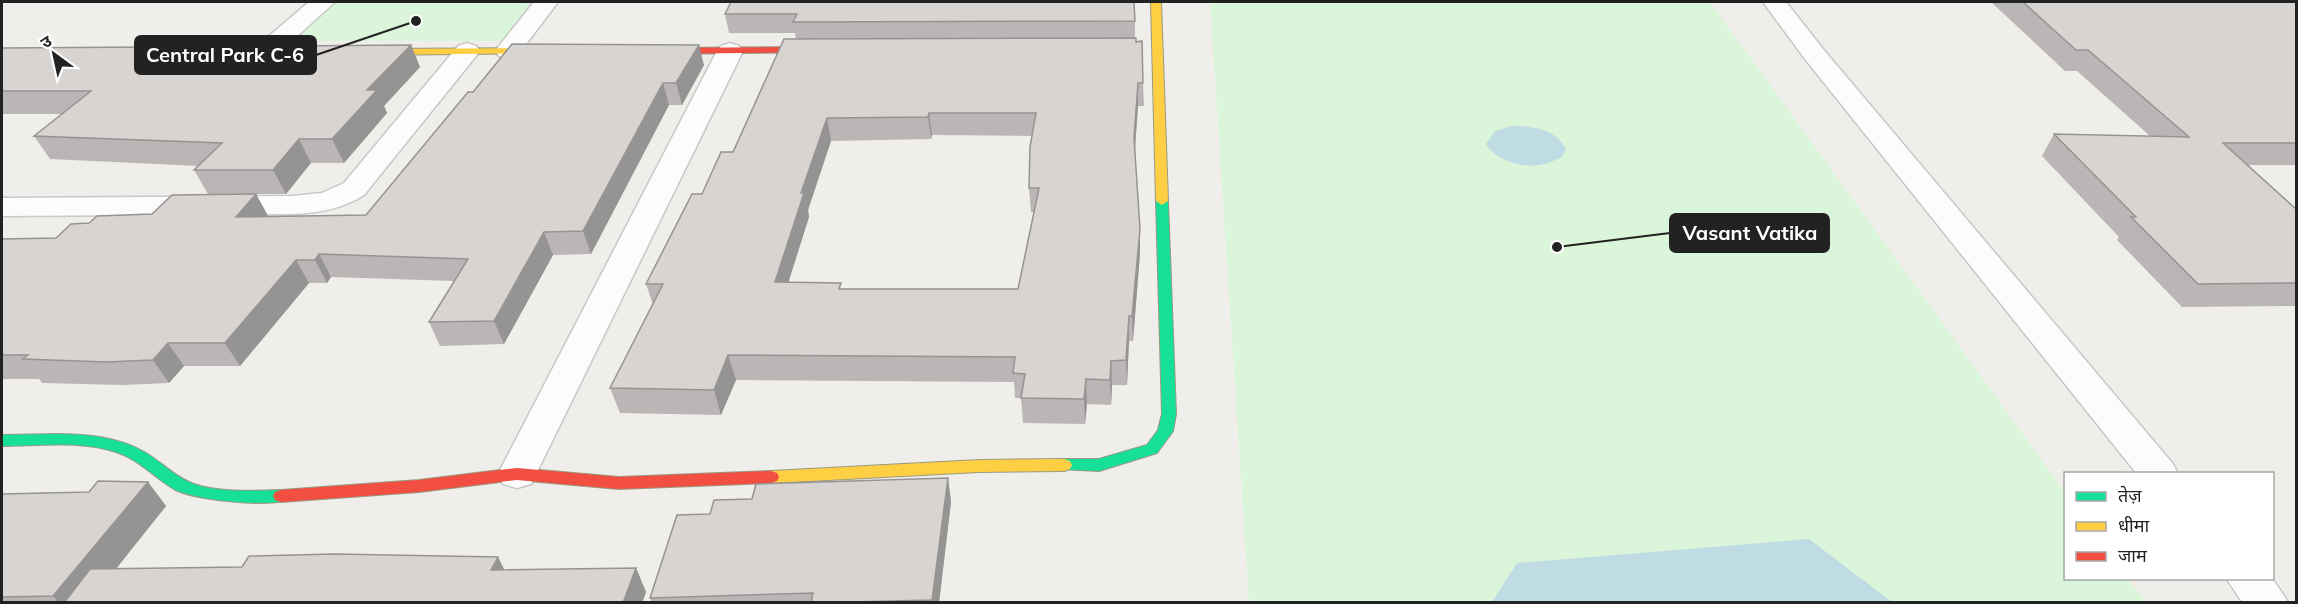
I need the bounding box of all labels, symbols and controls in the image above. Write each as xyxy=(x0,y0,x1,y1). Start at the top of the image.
north arrow xyxy=(24,24,84,84)
text: उ xyxy=(36,30,56,52)
callout: Central Park C-6 xyxy=(135,36,316,74)
text: Central Park C-6 xyxy=(146,42,304,67)
callout: Vasant Vatika xyxy=(1670,214,1829,252)
text: Vasant Vatika xyxy=(1682,220,1817,245)
legend xyxy=(2064,472,2274,580)
text: तेज़ xyxy=(2118,484,2142,507)
text: धीमा xyxy=(2118,514,2149,537)
text: जाम xyxy=(2118,544,2148,567)

